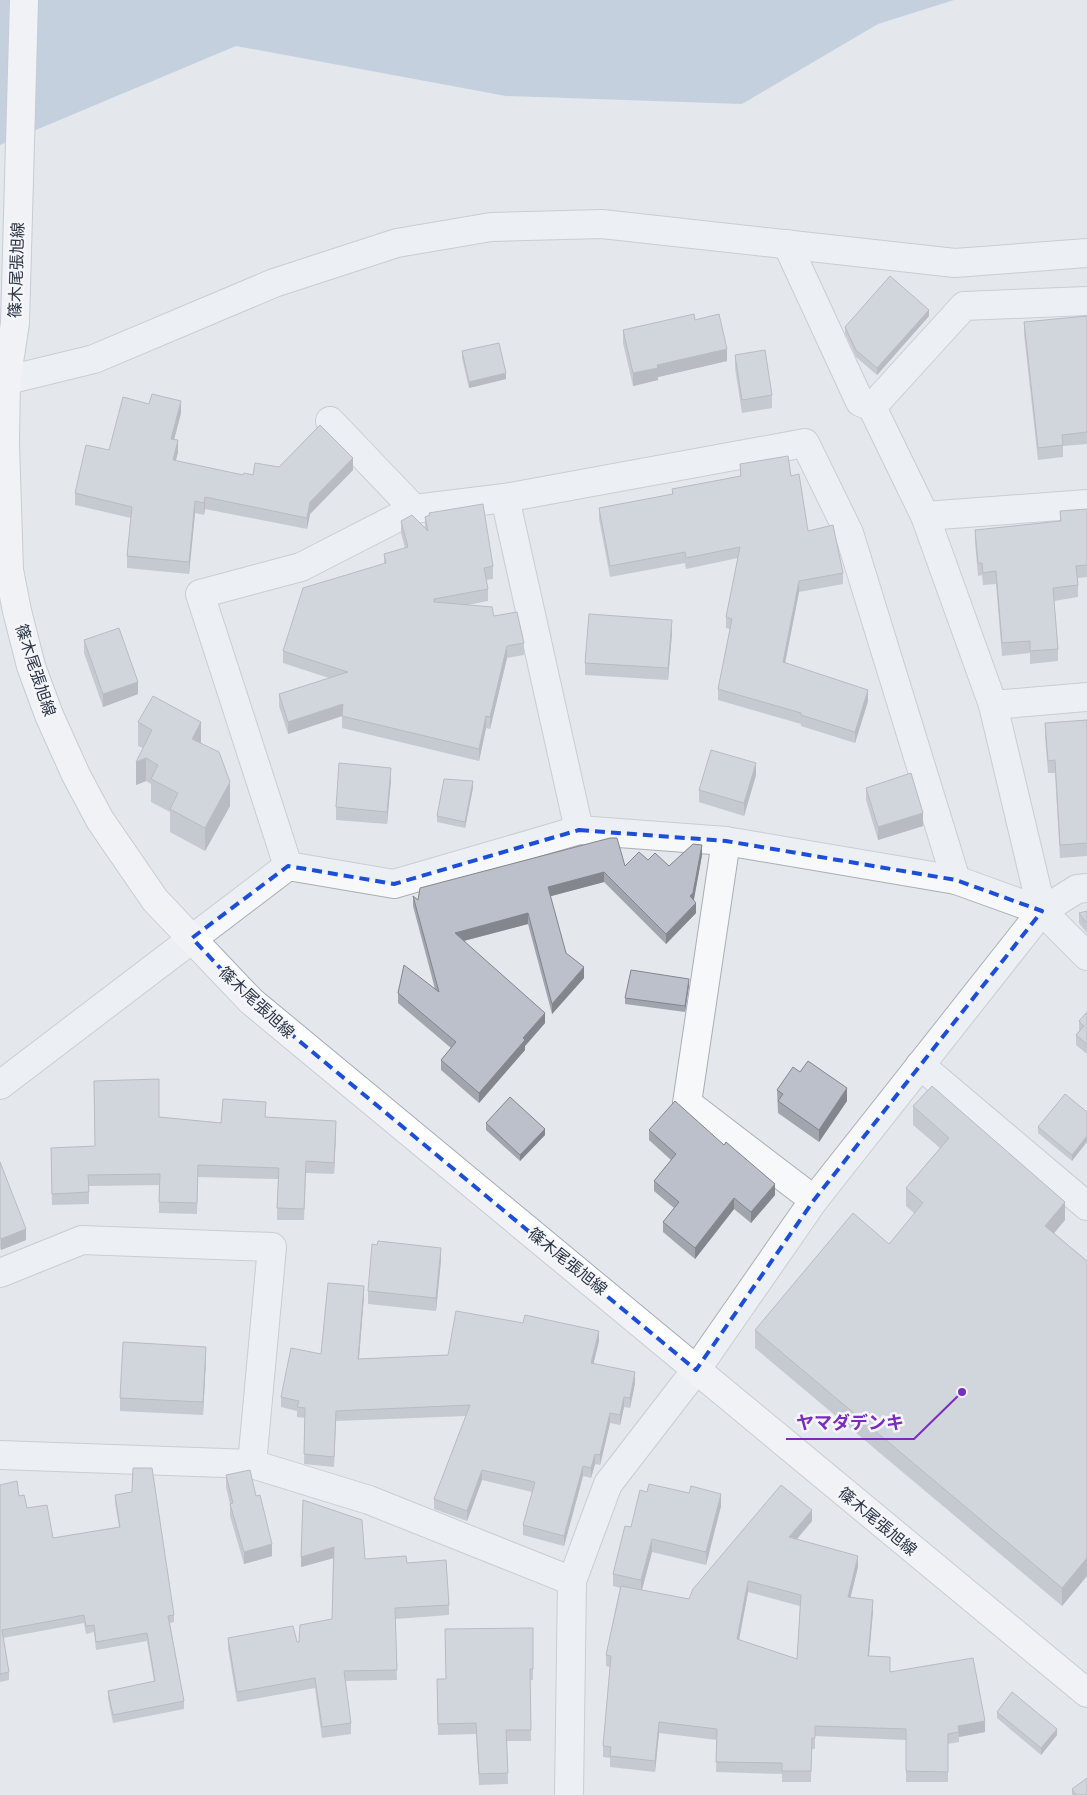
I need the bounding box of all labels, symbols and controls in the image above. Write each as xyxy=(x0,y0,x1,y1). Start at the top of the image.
street label: 篠木尾張旭線 xyxy=(4,222,27,318)
street label: 篠木尾張旭線 xyxy=(13,621,60,718)
street label: 篠木尾張旭線 xyxy=(216,962,299,1041)
street label: 篠木尾張旭線 xyxy=(525,1223,612,1298)
callout: ヤマダデンキ xyxy=(786,1406,914,1439)
text: ヤマダデンキ xyxy=(796,1411,904,1433)
street label: 篠木尾張旭線 xyxy=(835,1482,921,1559)

